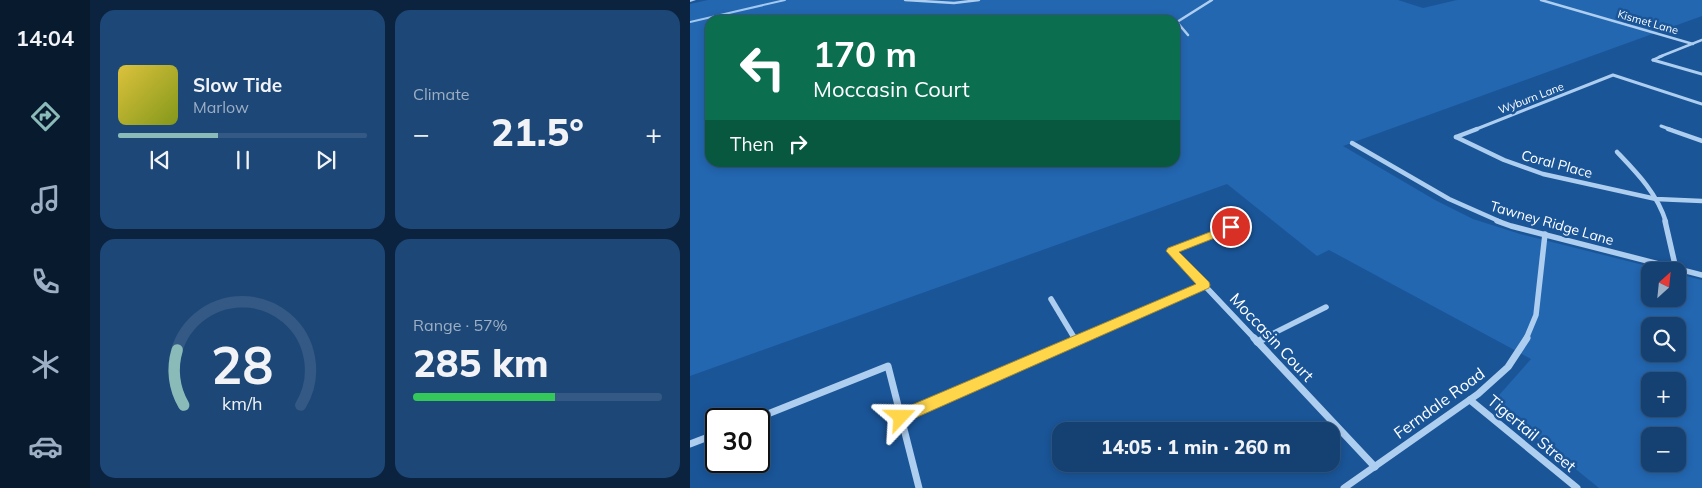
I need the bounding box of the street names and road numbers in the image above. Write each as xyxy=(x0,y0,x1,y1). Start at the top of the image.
street label: Kismet Lane xyxy=(1616,7,1680,37)
street label: Wyburn Lane xyxy=(1496,79,1566,117)
street label: Coral Place xyxy=(1520,146,1594,182)
street label: Tawney Ridge Lane xyxy=(1488,197,1616,249)
street label: Moccasin Court xyxy=(1226,289,1318,386)
street label: Ferndale Road xyxy=(1390,363,1488,443)
street label: Tigertail Street xyxy=(1484,390,1581,476)

